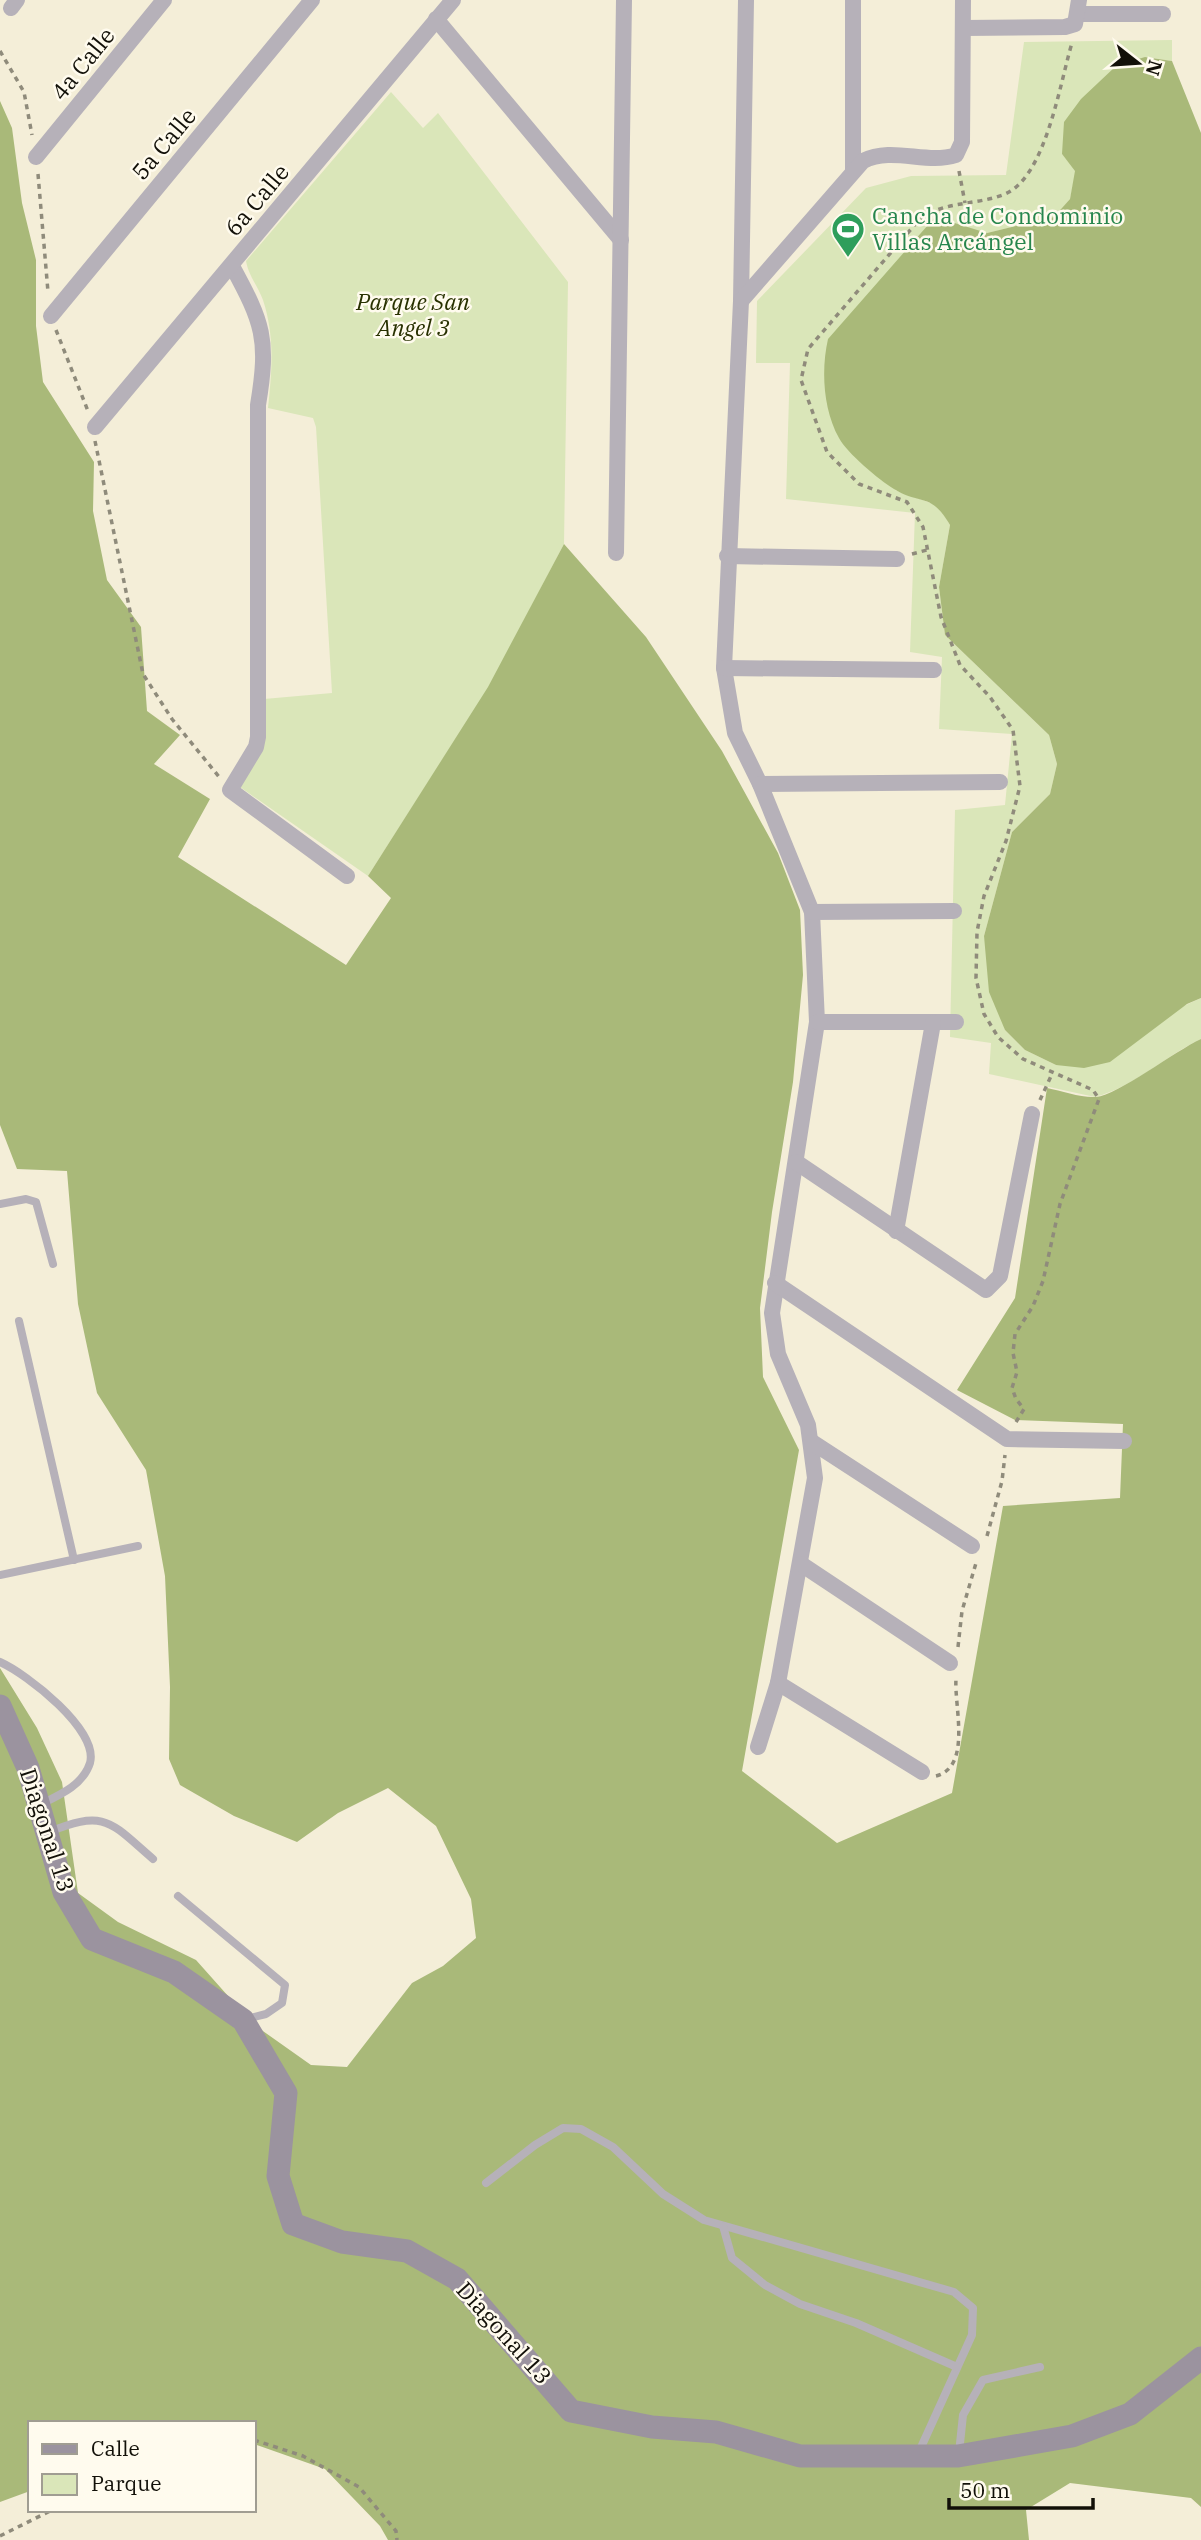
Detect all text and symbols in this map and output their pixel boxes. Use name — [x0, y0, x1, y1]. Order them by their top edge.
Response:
street label: 4a Calle — [44, 21, 121, 106]
north arrow — [1103, 28, 1173, 98]
text: N — [1141, 57, 1168, 79]
street label: 5a Calle — [124, 101, 202, 186]
street label: 6a Calle — [217, 157, 295, 242]
place label: Cancha de Condominio Villas Arcángel — [872, 200, 1123, 256]
sports icon: Cancha de Condominio Villas Arcángel — [829, 210, 867, 259]
park label: Parque San Angel 3 — [355, 286, 470, 342]
street label: Diagonal 13 — [14, 1764, 82, 1895]
street label: Diagonal 13 — [451, 2275, 559, 2390]
legend — [28, 2421, 256, 2512]
text: Calle — [91, 2434, 140, 2462]
scale bar — [949, 2466, 1092, 2510]
text: Parque — [91, 2469, 161, 2497]
text: 50 m — [960, 2476, 1010, 2504]

